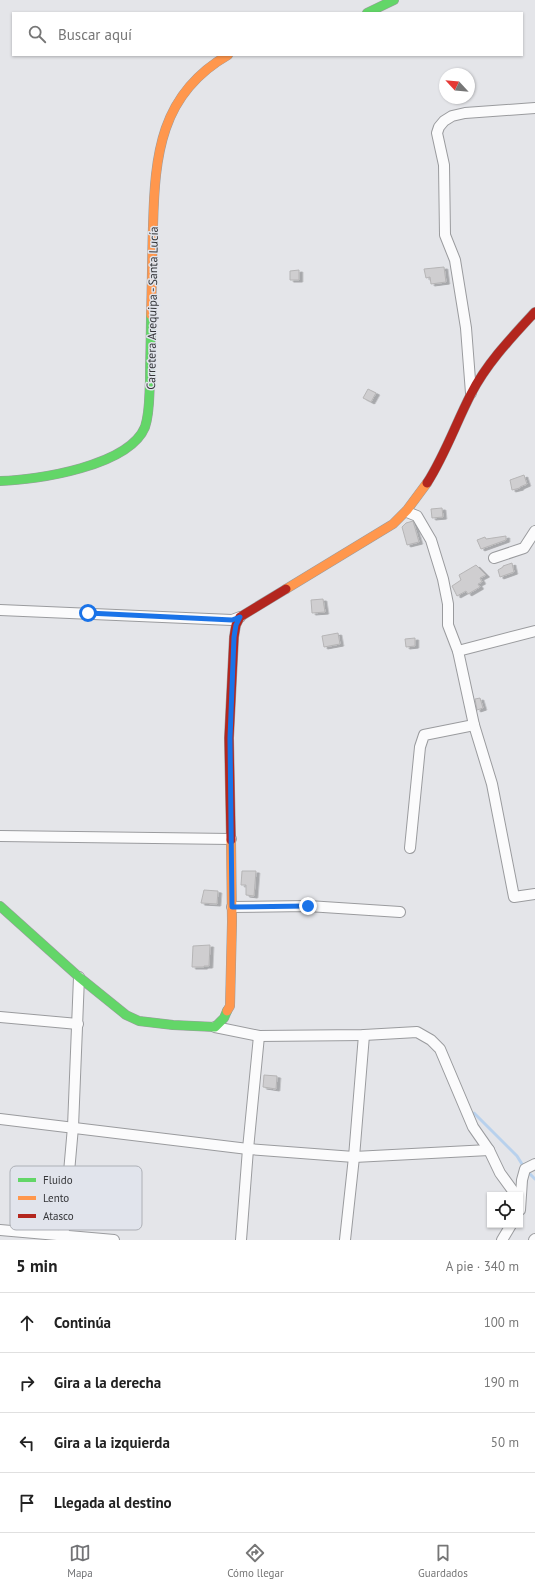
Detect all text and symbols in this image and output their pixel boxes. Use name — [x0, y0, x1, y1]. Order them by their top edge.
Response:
search box — [12, 12, 523, 56]
icon: search — [26, 23, 48, 45]
text: Buscar aquí — [58, 25, 132, 44]
north arrow — [439, 68, 475, 104]
street label: Carretera Arequipa - Santa Lucía — [143, 226, 161, 390]
route start — [79, 604, 97, 622]
route end — [299, 897, 317, 915]
legend — [10, 1166, 142, 1230]
text: Fluido — [43, 1173, 73, 1187]
text: Lento — [43, 1191, 69, 1205]
map controls — [487, 1192, 523, 1228]
button: locate — [487, 1192, 523, 1228]
text: Atasco — [43, 1209, 74, 1223]
text: 5 min — [16, 1255, 57, 1277]
text: A pie · 340 m — [446, 1258, 519, 1275]
icon: ahead — [16, 1312, 38, 1334]
text: Continúa — [54, 1313, 111, 1332]
text: 100 m — [484, 1314, 519, 1331]
icon: right — [16, 1372, 38, 1394]
text: Gira a la derecha — [54, 1373, 161, 1392]
text: 190 m — [484, 1374, 519, 1391]
icon: left — [16, 1432, 38, 1454]
text: Gira a la izquierda — [54, 1433, 170, 1452]
text: 50 m — [491, 1434, 519, 1451]
icon: arrive — [16, 1492, 38, 1514]
text: Llegada al destino — [54, 1493, 172, 1512]
tab: Mapa — [67, 1542, 93, 1580]
tab: Cómo llegar — [227, 1542, 284, 1580]
tab: Guardados — [418, 1542, 468, 1580]

